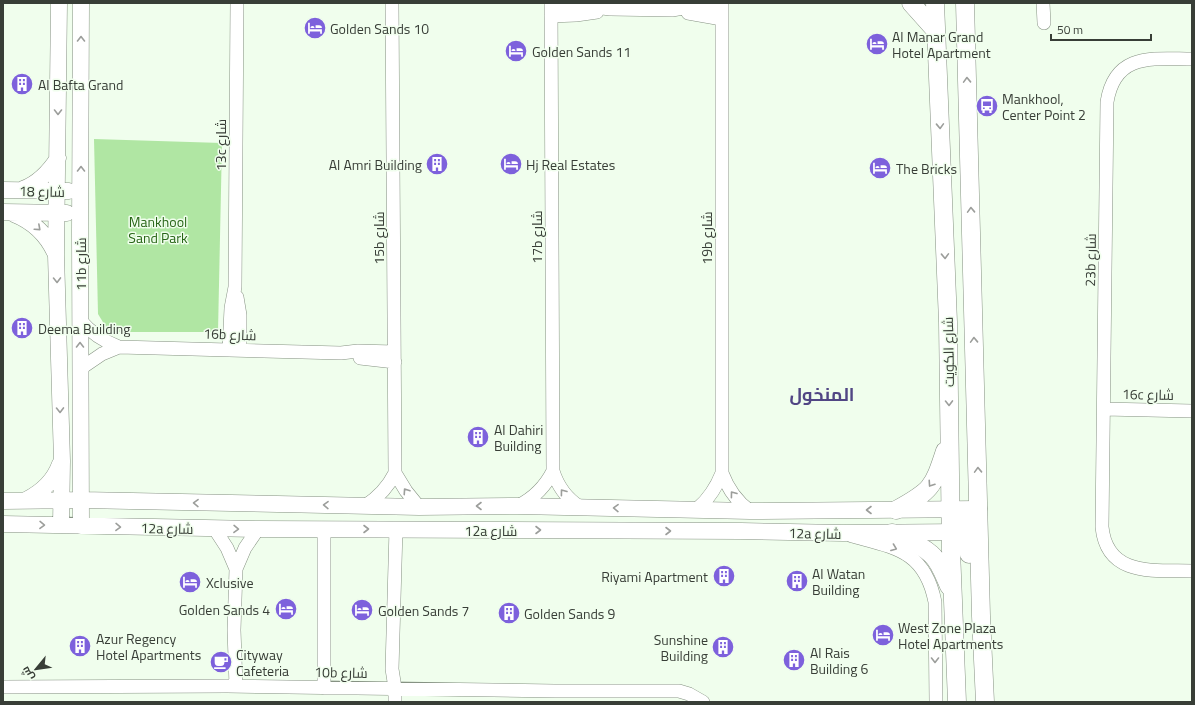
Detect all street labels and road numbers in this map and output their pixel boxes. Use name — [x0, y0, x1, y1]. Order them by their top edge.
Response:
street label: 13c شارع — [210, 119, 231, 171]
street label: شارع 18 — [19, 180, 65, 202]
street label: 17b شارع — [526, 210, 547, 264]
street label: 15b شارع — [368, 211, 389, 265]
street label: 19b شارع — [696, 211, 717, 265]
street label: 23b شارع — [1079, 233, 1101, 287]
street label: 11b شارع — [70, 237, 91, 291]
street label: شارع الكويت — [937, 317, 959, 387]
street label: 16b شارع — [203, 323, 257, 345]
street label: 16c شارع — [1122, 383, 1174, 405]
street label: 12a شارع — [140, 517, 194, 539]
street label: 12a شارع — [465, 520, 517, 541]
street label: 12a شارع — [788, 522, 842, 544]
street label: 10b شارع — [314, 661, 368, 683]

